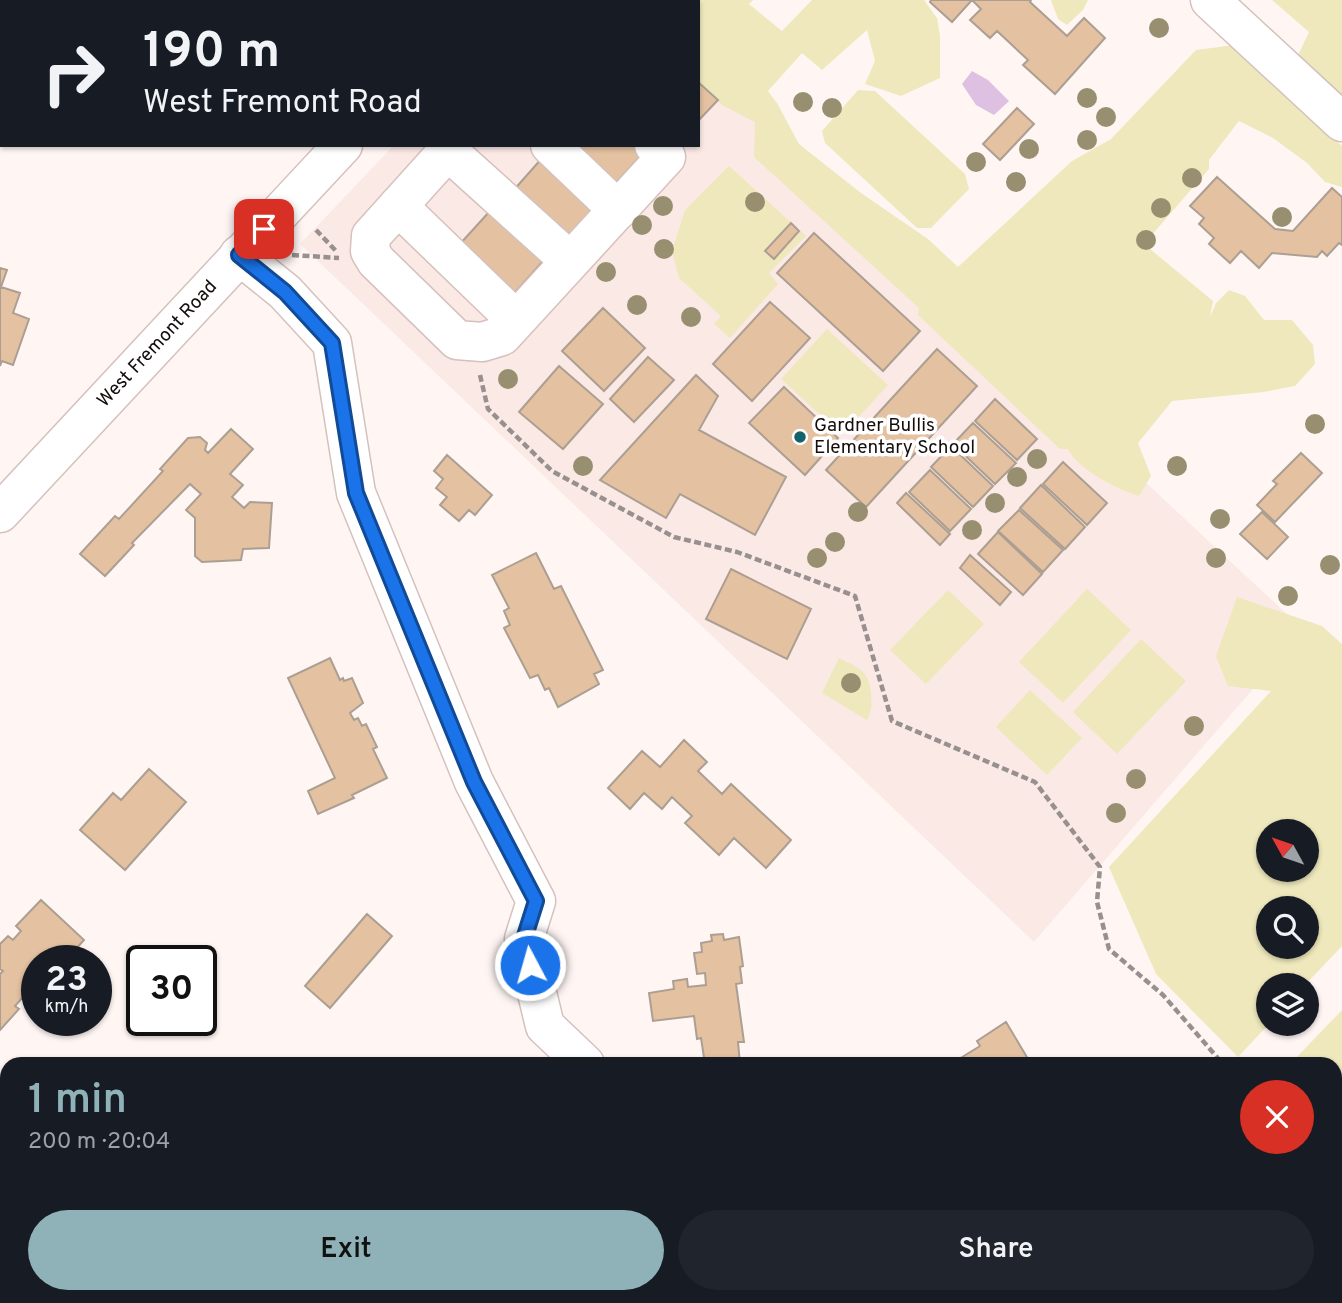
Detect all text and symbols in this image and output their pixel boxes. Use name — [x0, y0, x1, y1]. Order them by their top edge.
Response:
text: 190 m — [143, 23, 280, 85]
icon: right — [28, 28, 119, 119]
text: West Fremont Road — [143, 84, 422, 124]
pin — [234, 199, 294, 259]
icon: arrive — [245, 210, 283, 248]
street label: West Fremont Road — [92, 275, 223, 413]
place label: Gardner Bullis Elementary School — [814, 414, 975, 460]
marker: Gardner Bullis Elementary School — [792, 429, 808, 445]
north arrow — [1256, 819, 1320, 882]
map controls — [1256, 819, 1319, 1036]
button: search — [1256, 896, 1319, 959]
position arrow — [493, 928, 567, 1002]
speed limit sign: 30 — [126, 945, 217, 1036]
text: 23 — [45, 959, 88, 1003]
button: layers — [1256, 973, 1319, 1036]
text: km/h — [45, 996, 88, 1019]
text: 1 min — [28, 1075, 127, 1128]
button: close — [1240, 1080, 1314, 1154]
text: 200 m · 20:04 — [28, 1128, 170, 1157]
button: Exit — [28, 1210, 664, 1290]
button: Share — [678, 1210, 1314, 1290]

